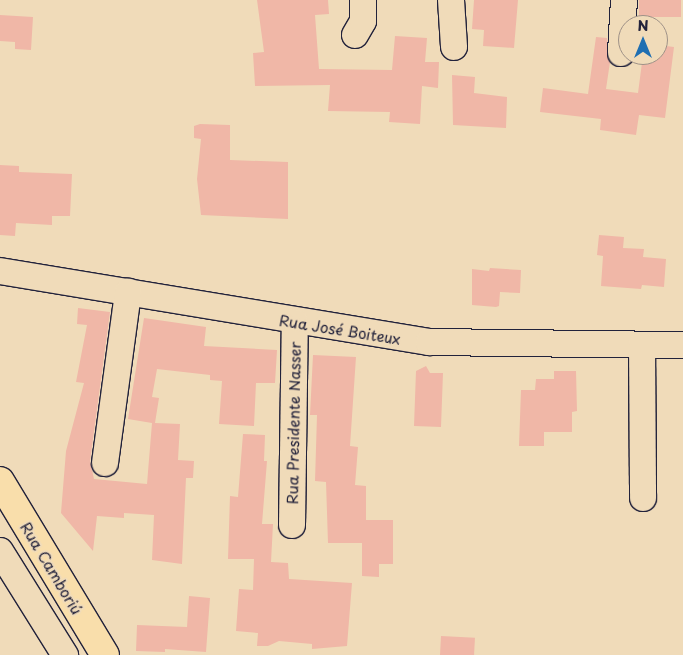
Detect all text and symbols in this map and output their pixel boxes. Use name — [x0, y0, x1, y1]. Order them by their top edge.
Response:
north arrow — [618, 15, 668, 65]
text: N — [637, 15, 649, 36]
street label: Rua José Boiteux — [277, 310, 403, 348]
street label: Rua Presidente Nasser — [283, 341, 303, 505]
street label: Rua Camboriú — [17, 518, 87, 618]

